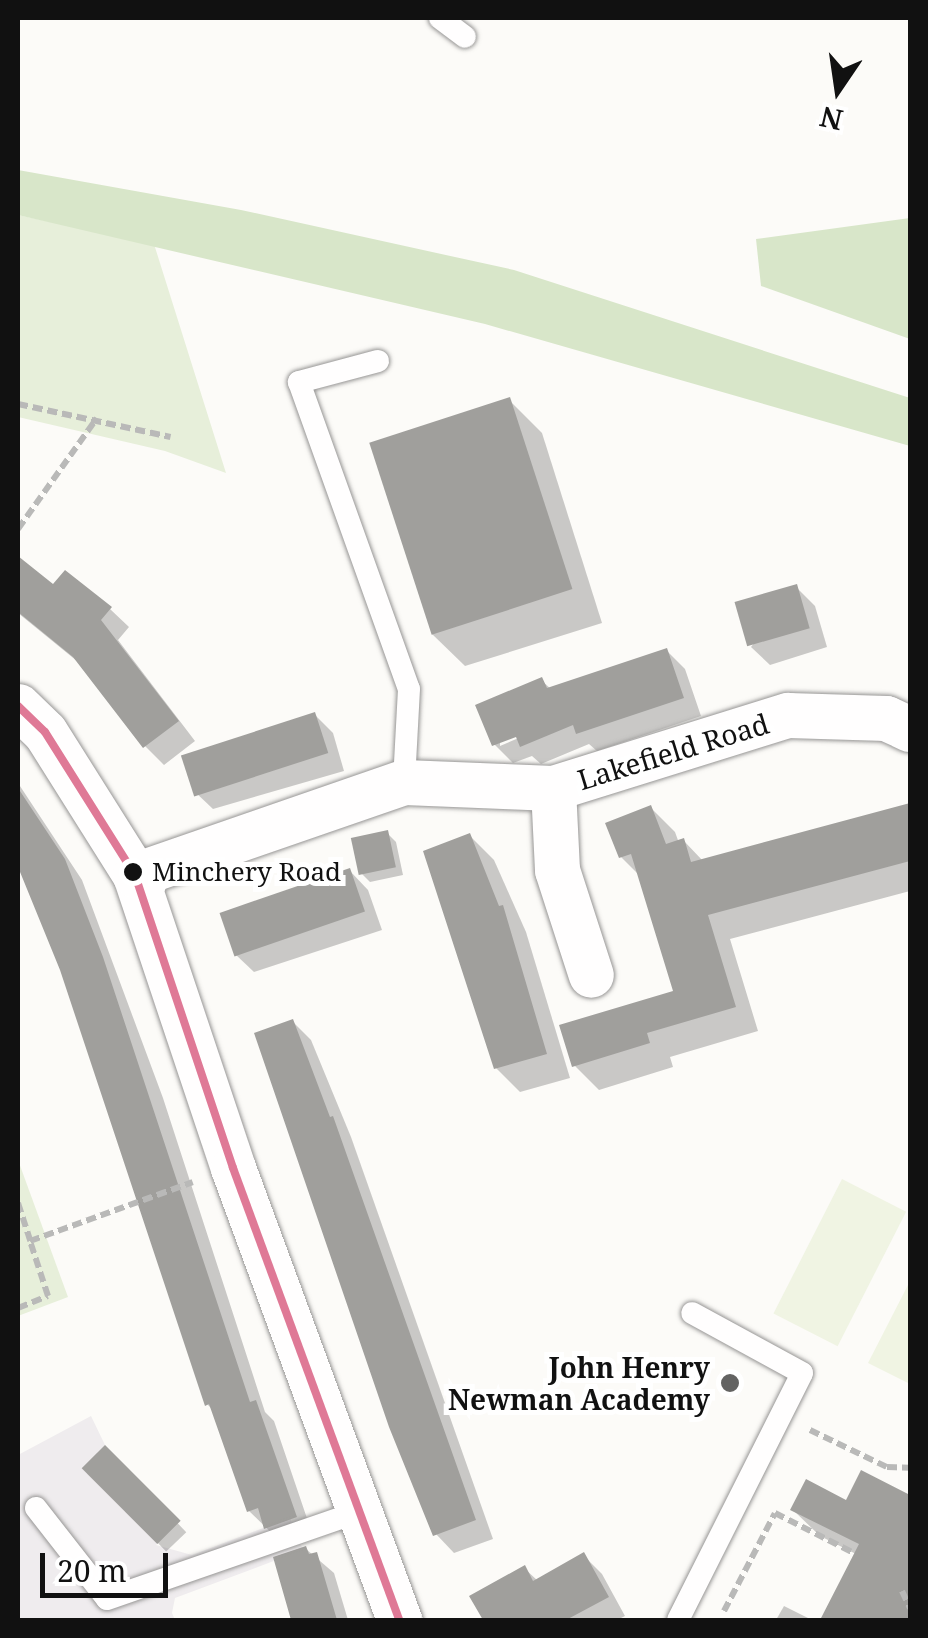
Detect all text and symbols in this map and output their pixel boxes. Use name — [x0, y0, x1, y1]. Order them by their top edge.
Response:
north arrow — [788, 40, 888, 140]
text: N — [816, 98, 846, 140]
street label: Lakefield Road — [573, 706, 773, 796]
place label: Minchery Road — [152, 856, 341, 888]
marker: Minchery Road — [123, 862, 143, 882]
place label: John Henry Newman Academy — [448, 1350, 710, 1416]
marker: John Henry Newman Academy — [719, 1372, 741, 1394]
scale bar — [45, 1533, 172, 1595]
text: 20 m — [57, 1550, 127, 1591]

